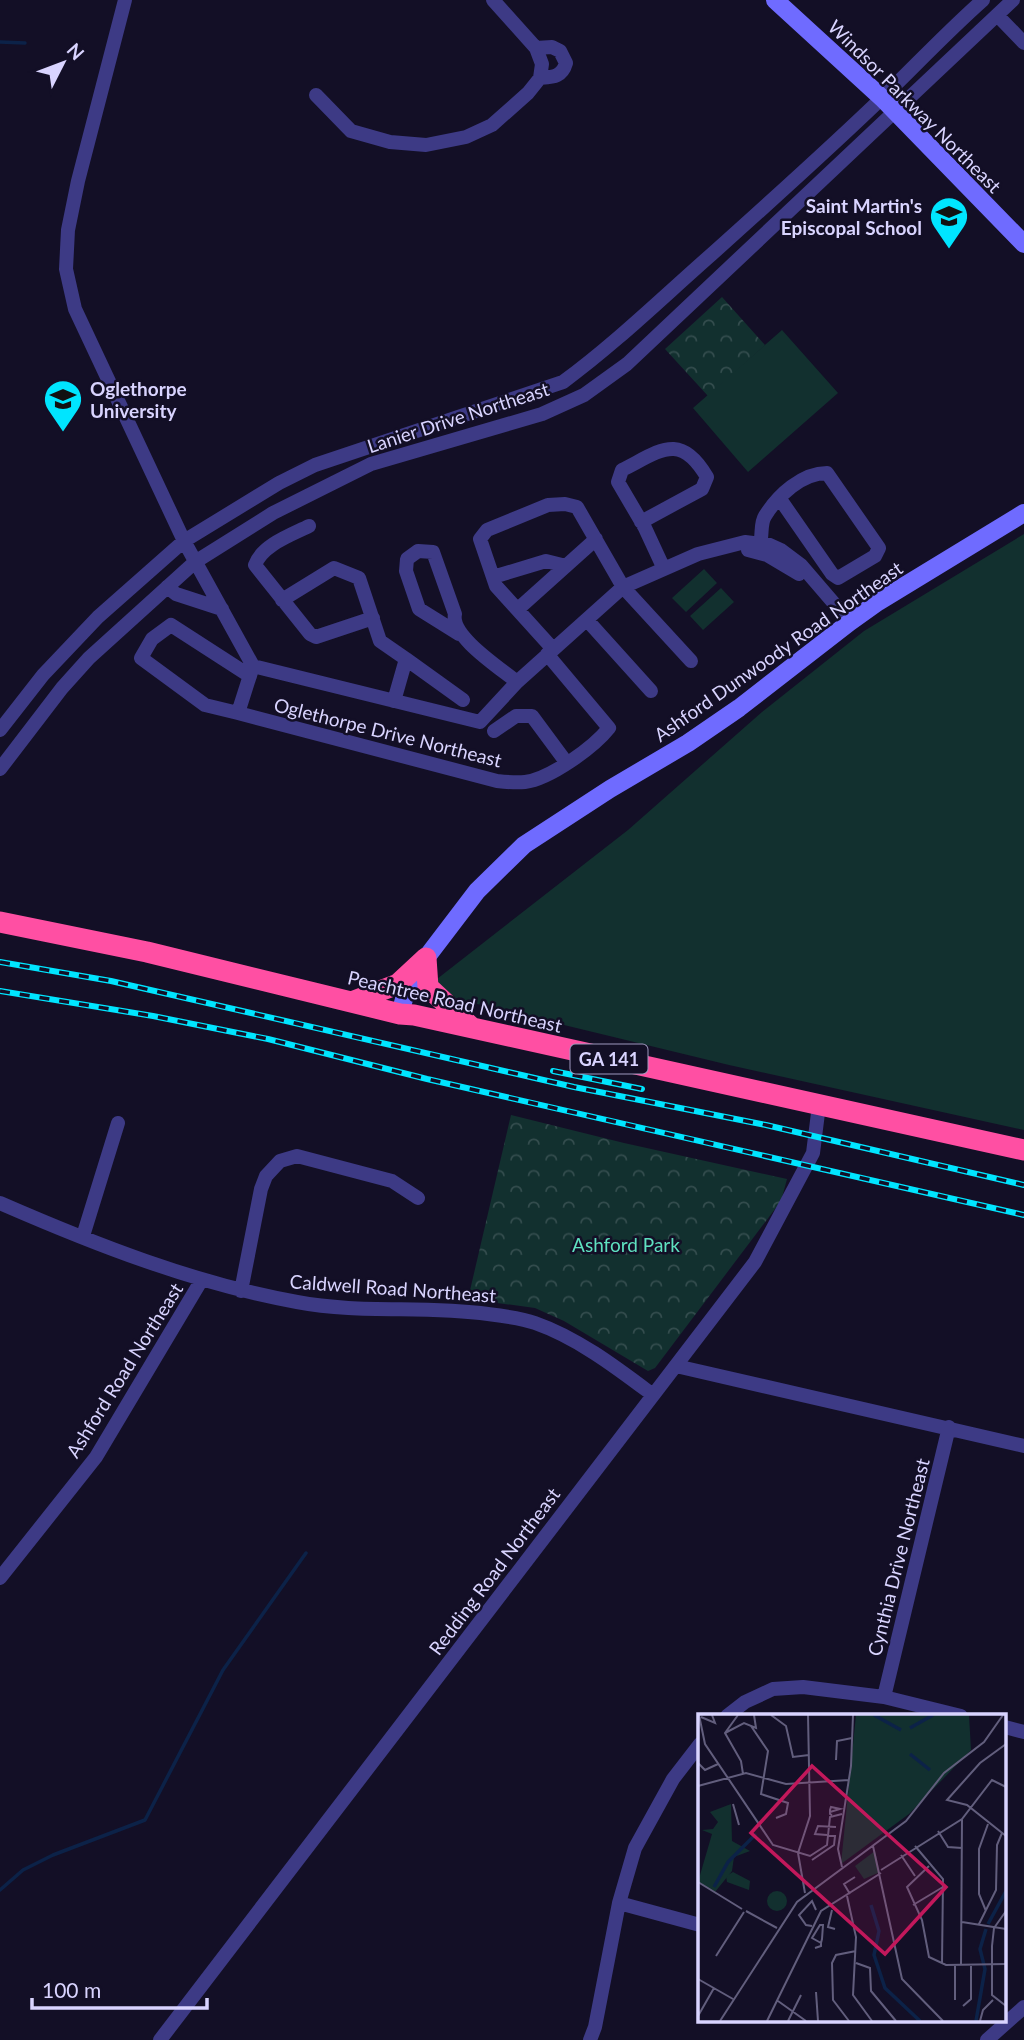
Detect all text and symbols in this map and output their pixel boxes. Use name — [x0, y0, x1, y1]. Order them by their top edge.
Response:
street label: Windsor Parkway Northeast — [824, 15, 1006, 197]
north arrow — [28, 28, 98, 98]
text: N — [63, 38, 89, 64]
place label: Saint Martin's Episcopal School — [781, 194, 922, 239]
school or university icon: Saint Martin's Episcopal School — [928, 195, 970, 250]
place label: Oglethorpe University — [90, 377, 187, 422]
street label: Lanier Drive Northeast — [364, 377, 552, 457]
school or university icon: Oglethorpe University — [42, 378, 84, 433]
street label: Ashford Dunwoody Road Northeast — [649, 556, 907, 746]
street label: Oglethorpe Drive Northeast — [272, 693, 504, 772]
street label: Peachtree Road Northeast — [346, 965, 564, 1037]
road number: GA 141 — [570, 1044, 648, 1074]
park label: Ashford Park — [572, 1233, 680, 1256]
street label: Caldwell Road Northeast — [289, 1269, 497, 1307]
street label: Ashford Road Northeast — [61, 1278, 187, 1462]
street label: Cynthia Drive Northeast — [862, 1456, 934, 1658]
street label: Redding Road Northeast — [424, 1483, 564, 1659]
inset map — [698, 1714, 1006, 2022]
scale bar — [32, 1966, 206, 2010]
text: 100 m — [42, 1977, 101, 2002]

